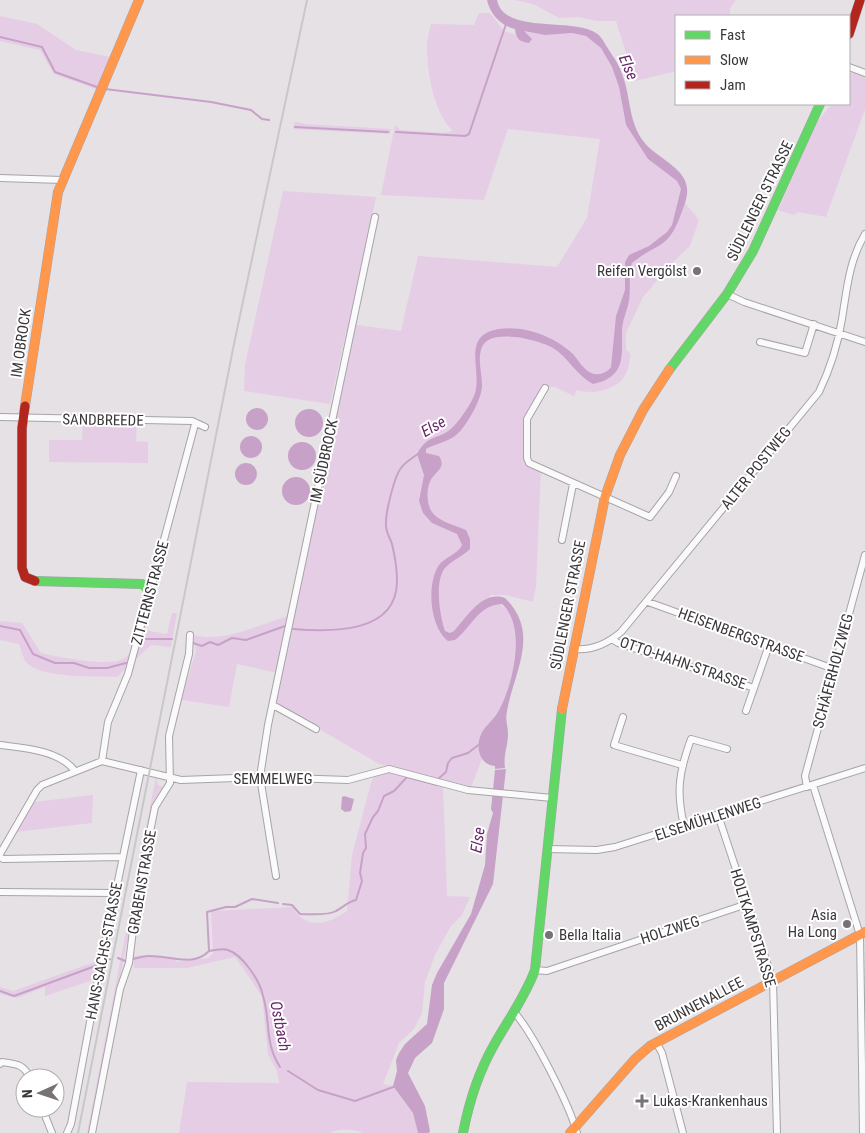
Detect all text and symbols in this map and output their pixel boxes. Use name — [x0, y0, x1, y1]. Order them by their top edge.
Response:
legend — [675, 15, 850, 105]
text: Fast — [720, 26, 745, 44]
text: Slow — [720, 51, 749, 69]
water label: Else — [615, 52, 642, 83]
text: Jam — [720, 76, 746, 94]
street label: SÜDLENGER STRASSE — [723, 138, 797, 264]
place label: Reifen Vergölst — [597, 262, 687, 280]
marker: Reifen Vergölst — [691, 265, 703, 277]
street label: IM OBROCK — [7, 307, 35, 379]
street label: SANDBREEDE — [62, 410, 144, 430]
water label: Else — [417, 412, 449, 441]
street label: IM SÜDBROCK — [306, 417, 342, 505]
street label: ALTER POSTWEG — [717, 423, 795, 513]
street label: ZITTERNSTRASSE — [127, 539, 173, 647]
street label: SÜDLENGER STRASSE — [547, 539, 589, 671]
street label: HEISENBERGSTRASSE — [676, 604, 806, 666]
street label: SCHÄFERHOLZWEG — [809, 612, 857, 730]
street label: OTTO-HAHN-STRASSE — [617, 633, 749, 693]
street label: SEMMELWEG — [233, 770, 313, 788]
street label: ELSEMÜHLENWEG — [653, 793, 763, 845]
water label: Else — [466, 826, 489, 854]
street label: GRABENSTRASSE — [124, 828, 160, 936]
street label: HOLTKAMPSTRASSE — [726, 867, 780, 989]
street label: HANS-SACHS-STRASSE — [82, 881, 126, 1021]
place label: Asia Ha Long — [788, 906, 837, 941]
street label: HOLZWEG — [638, 912, 702, 948]
marker: Asia Ha Long — [841, 918, 853, 930]
place label: Bella Italia — [559, 926, 621, 944]
marker: Bella Italia — [543, 929, 555, 941]
street label: BRUNNENALLEE — [652, 973, 746, 1035]
water label: Ostbach — [266, 999, 295, 1053]
north arrow — [15, 1068, 65, 1118]
text: N — [19, 1089, 35, 1098]
place label: Lukas-Krankenhaus — [653, 1092, 768, 1110]
marker: Lukas-Krankenhaus — [635, 1094, 649, 1108]

